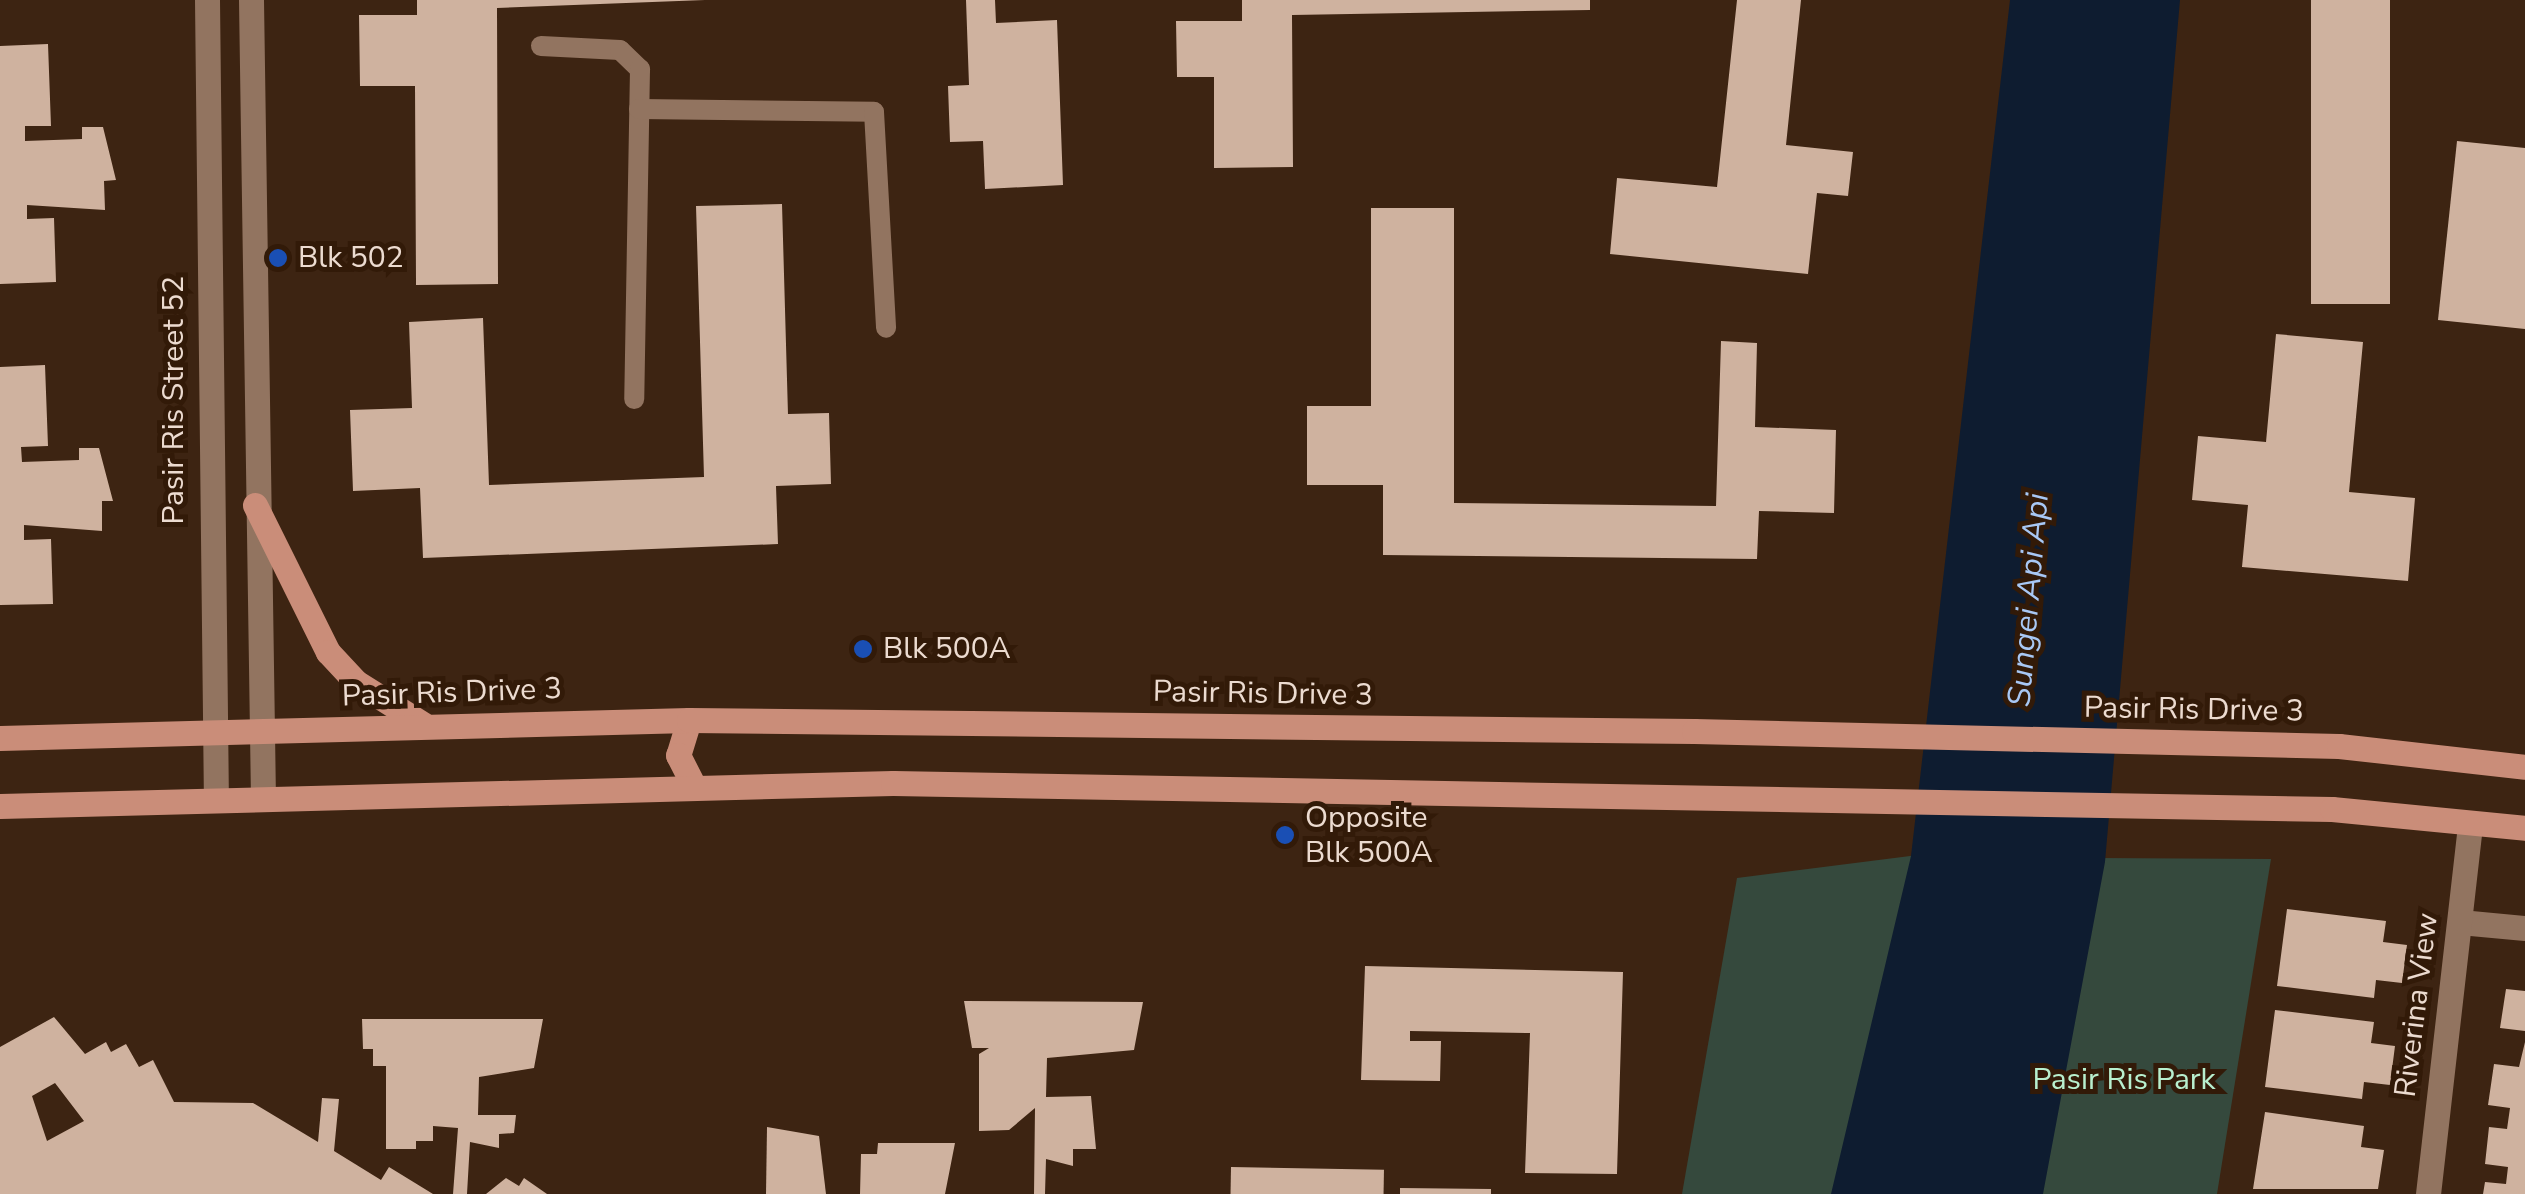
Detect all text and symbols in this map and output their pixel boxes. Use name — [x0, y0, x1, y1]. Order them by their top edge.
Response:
place label: Blk 502 — [298, 240, 404, 276]
marker: Blk 502 — [267, 247, 289, 269]
street label: Pasir Ris Street 52 — [156, 276, 192, 524]
water label: Sungei Api Api — [2001, 492, 2057, 708]
place label: Blk 500A — [883, 631, 1011, 667]
marker: Blk 500A — [852, 638, 874, 660]
street label: Pasir Ris Drive 3 — [341, 671, 563, 715]
street label: Pasir Ris Drive 3 — [1153, 674, 1373, 714]
street label: Pasir Ris Drive 3 — [2084, 690, 2304, 730]
place label: Opposite Blk 500A — [1305, 800, 1433, 870]
marker: Opposite Blk 500A — [1274, 824, 1296, 846]
street label: Riverina View — [2388, 911, 2446, 1099]
park label: Pasir Ris Park — [2032, 1062, 2216, 1098]

